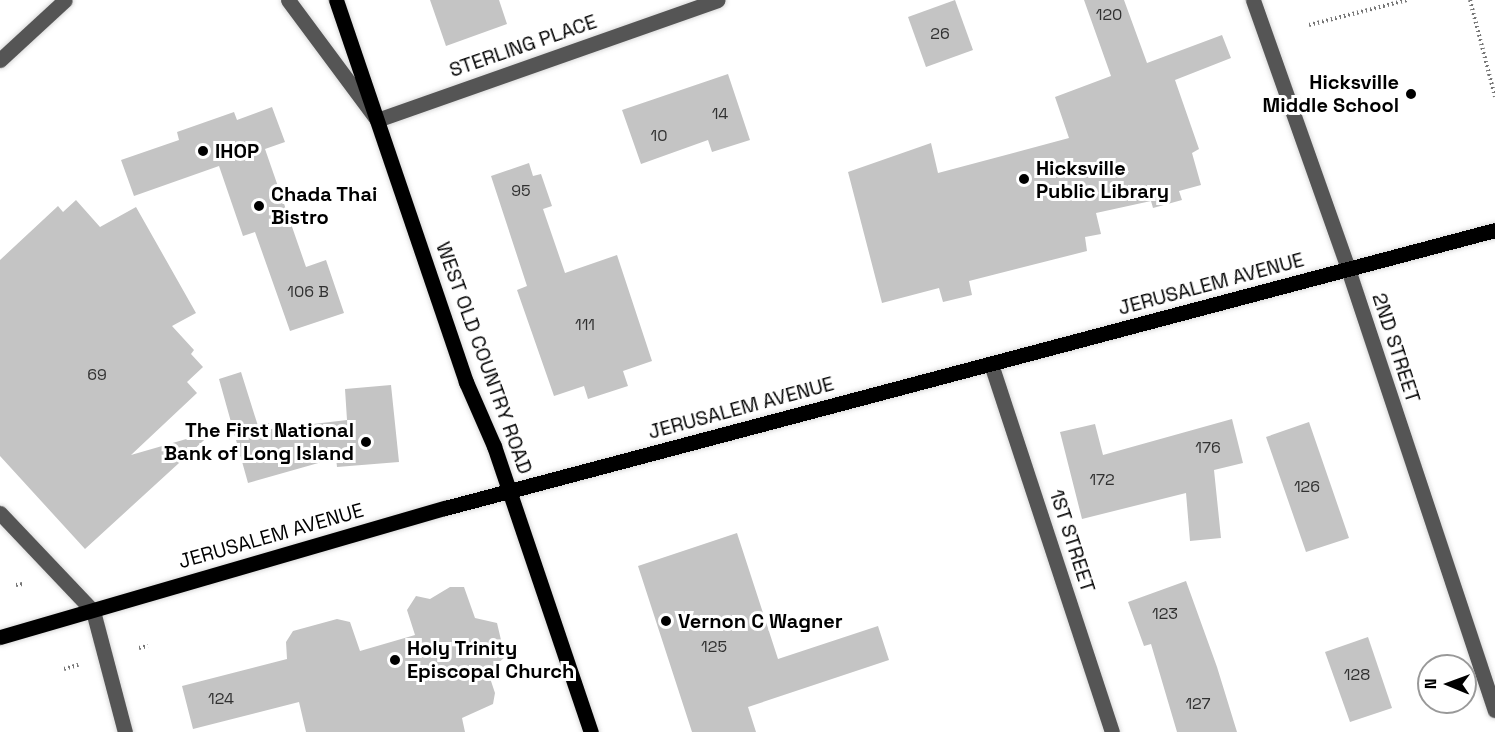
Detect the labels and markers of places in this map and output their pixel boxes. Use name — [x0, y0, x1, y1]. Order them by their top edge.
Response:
place label: Hicksville Middle School — [1263, 70, 1399, 117]
marker: Hicksville Middle School — [1404, 87, 1418, 101]
place label: IHOP — [215, 139, 259, 163]
marker: IHOP — [196, 144, 210, 158]
place label: Hicksville Public Library — [1036, 156, 1169, 203]
marker: Hicksville Public Library — [1017, 172, 1031, 186]
place label: Chada Thai Bistro — [271, 183, 378, 230]
marker: Chada Thai Bistro — [252, 199, 266, 213]
place label: The First National Bank of Long Island — [164, 418, 354, 465]
marker: The First National Bank of Long Island — [359, 435, 373, 449]
place label: Vernon C Wagner — [678, 609, 843, 633]
marker: Vernon C Wagner — [659, 614, 673, 628]
place label: Holy Trinity Episcopal Church — [407, 636, 574, 683]
marker: Holy Trinity Episcopal Church — [388, 653, 402, 667]

